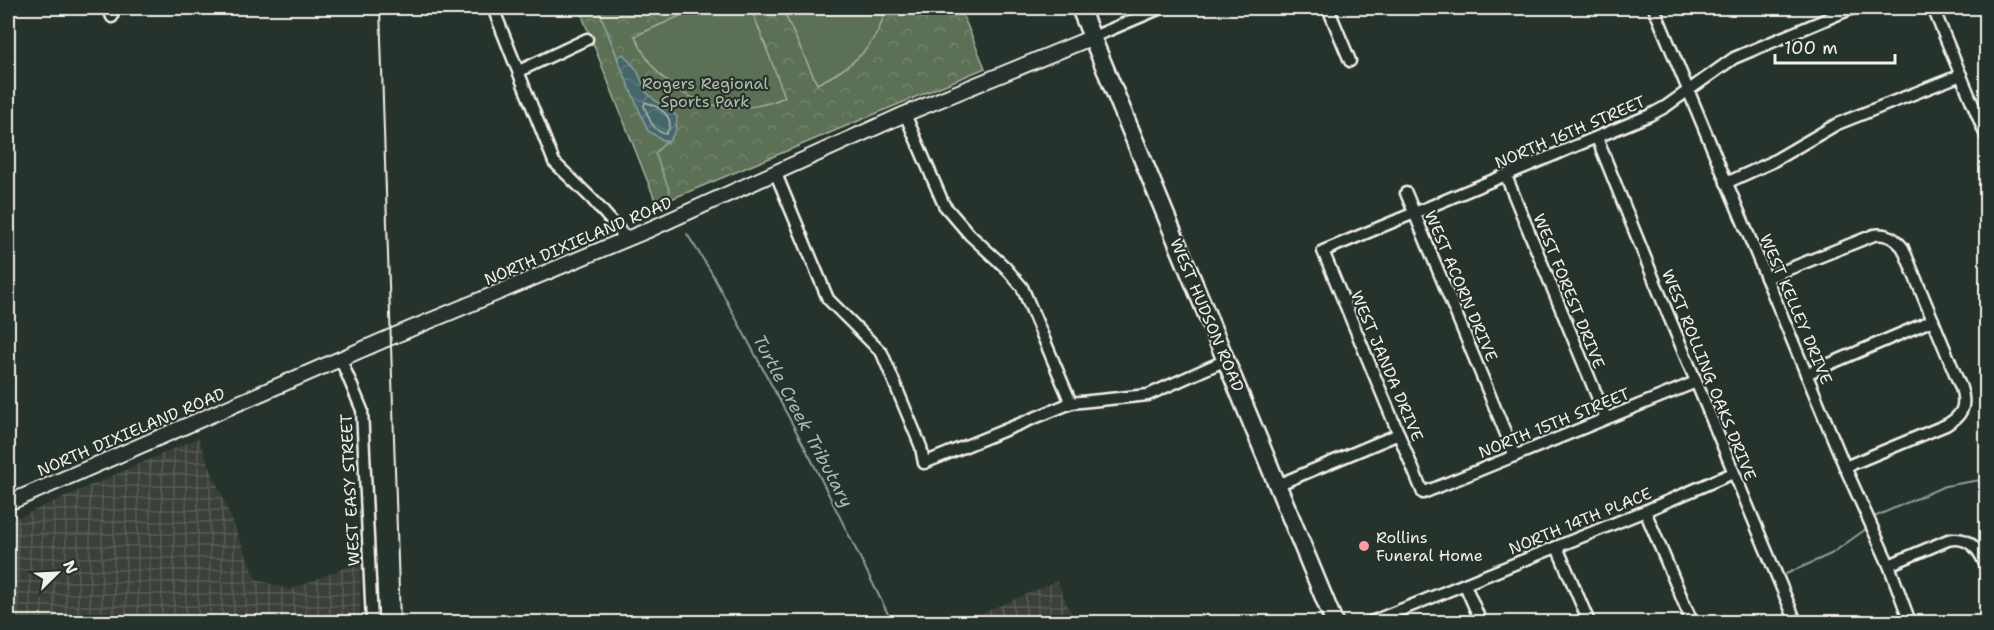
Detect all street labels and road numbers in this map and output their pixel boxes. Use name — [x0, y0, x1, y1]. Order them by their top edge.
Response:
street label: NORTH 16TH STREET — [1491, 91, 1649, 173]
street label: NORTH DIXIELAND ROAD — [481, 192, 675, 290]
street label: WEST ACORN DRIVE — [1420, 207, 1502, 365]
street label: WEST FOREST DRIVE — [1528, 210, 1610, 372]
street label: WEST KELLEY DRIVE — [1755, 231, 1837, 387]
street label: WEST HUDSON ROAD — [1165, 235, 1249, 395]
street label: WEST ROLLING OAKS DRIVE — [1657, 266, 1761, 484]
street label: WEST JANDA DRIVE — [1346, 288, 1428, 444]
street label: NORTH DIXIELAND ROAD — [34, 383, 228, 481]
street label: NORTH 15TH STREET — [1475, 383, 1633, 463]
street label: WEST EASY STREET — [336, 413, 364, 567]
street label: NORTH 14TH PLACE — [1505, 483, 1655, 559]

